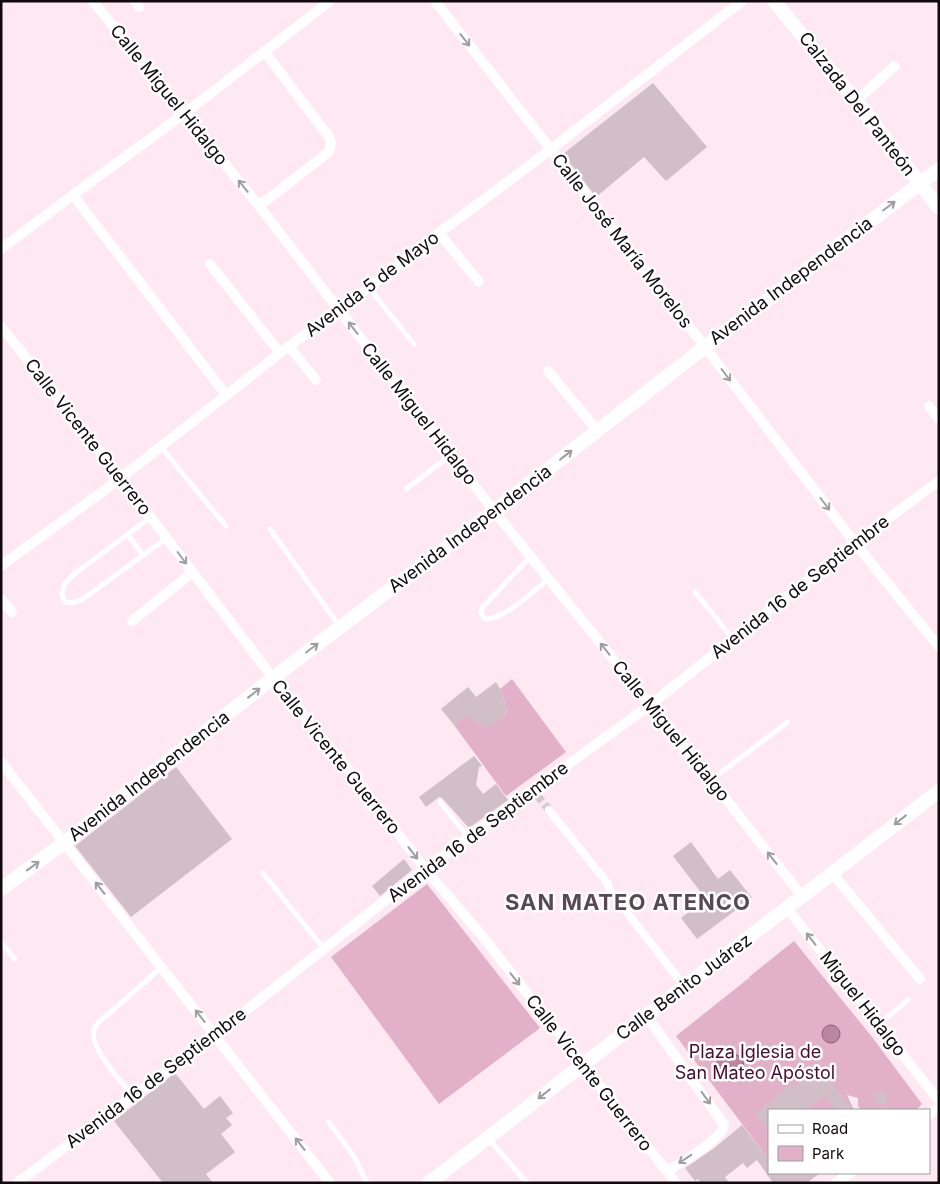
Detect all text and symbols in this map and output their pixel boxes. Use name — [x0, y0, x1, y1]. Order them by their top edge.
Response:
street label: Calle Miguel Hidalgo — [106, 20, 233, 169]
street label: Calzada Del Panteón — [795, 28, 920, 180]
one-way arrow — [460, 33, 470, 47]
street label: Calle José María Morelos — [548, 149, 697, 332]
one-way arrow — [237, 180, 248, 193]
one-way arrow — [882, 201, 896, 211]
street label: Avenida Independencia — [705, 212, 876, 349]
street label: Avenida 5 de Mayo — [301, 227, 443, 341]
one-way arrow — [348, 321, 358, 335]
street label: Calle Miguel Hidalgo — [357, 338, 481, 489]
street label: Calle Vicente Guerrero — [21, 354, 156, 519]
one-way arrow — [721, 368, 732, 381]
one-way arrow — [560, 449, 573, 460]
street label: Avenida Independencia — [384, 460, 555, 597]
one-way arrow — [820, 497, 830, 511]
street label: Avenida 16 de Septiembre — [706, 511, 893, 663]
one-way arrow — [177, 551, 187, 565]
one-way arrow — [305, 643, 318, 654]
one-way arrow — [599, 643, 610, 656]
street label: Calle Miguel Hidalgo — [608, 656, 735, 805]
street label: Calle Vicente Guerrero — [268, 675, 405, 838]
one-way arrow — [247, 688, 261, 698]
street label: Avenida Independencia — [64, 706, 233, 845]
street label: Avenida 16 de Septiembre — [383, 757, 572, 906]
one-way arrow — [894, 815, 907, 826]
one-way arrow — [407, 846, 418, 859]
one-way arrow — [766, 852, 777, 865]
one-way arrow — [26, 860, 39, 871]
one-way arrow — [94, 882, 105, 895]
district label: SAN MATEO ATENCO — [505, 889, 751, 915]
street label: Calle Benito Juárez — [612, 929, 756, 1044]
one-way arrow — [806, 933, 817, 946]
street label: Miguel Hidalgo — [816, 947, 911, 1060]
one-way arrow — [510, 972, 520, 986]
street label: Calle Vicente Guerrero — [522, 990, 657, 1155]
street label: Avenida 16 de Septiembre — [61, 1003, 250, 1152]
one-way arrow — [194, 1010, 205, 1023]
park label: Plaza Iglesia de San Mateo Apóstol — [675, 1041, 835, 1083]
one-way arrow — [538, 1089, 551, 1100]
one-way arrow — [701, 1090, 711, 1104]
legend — [768, 1109, 930, 1174]
text: Road — [812, 1119, 848, 1138]
one-way arrow — [294, 1138, 305, 1151]
text: Park — [812, 1144, 845, 1163]
one-way arrow — [679, 1154, 693, 1164]

